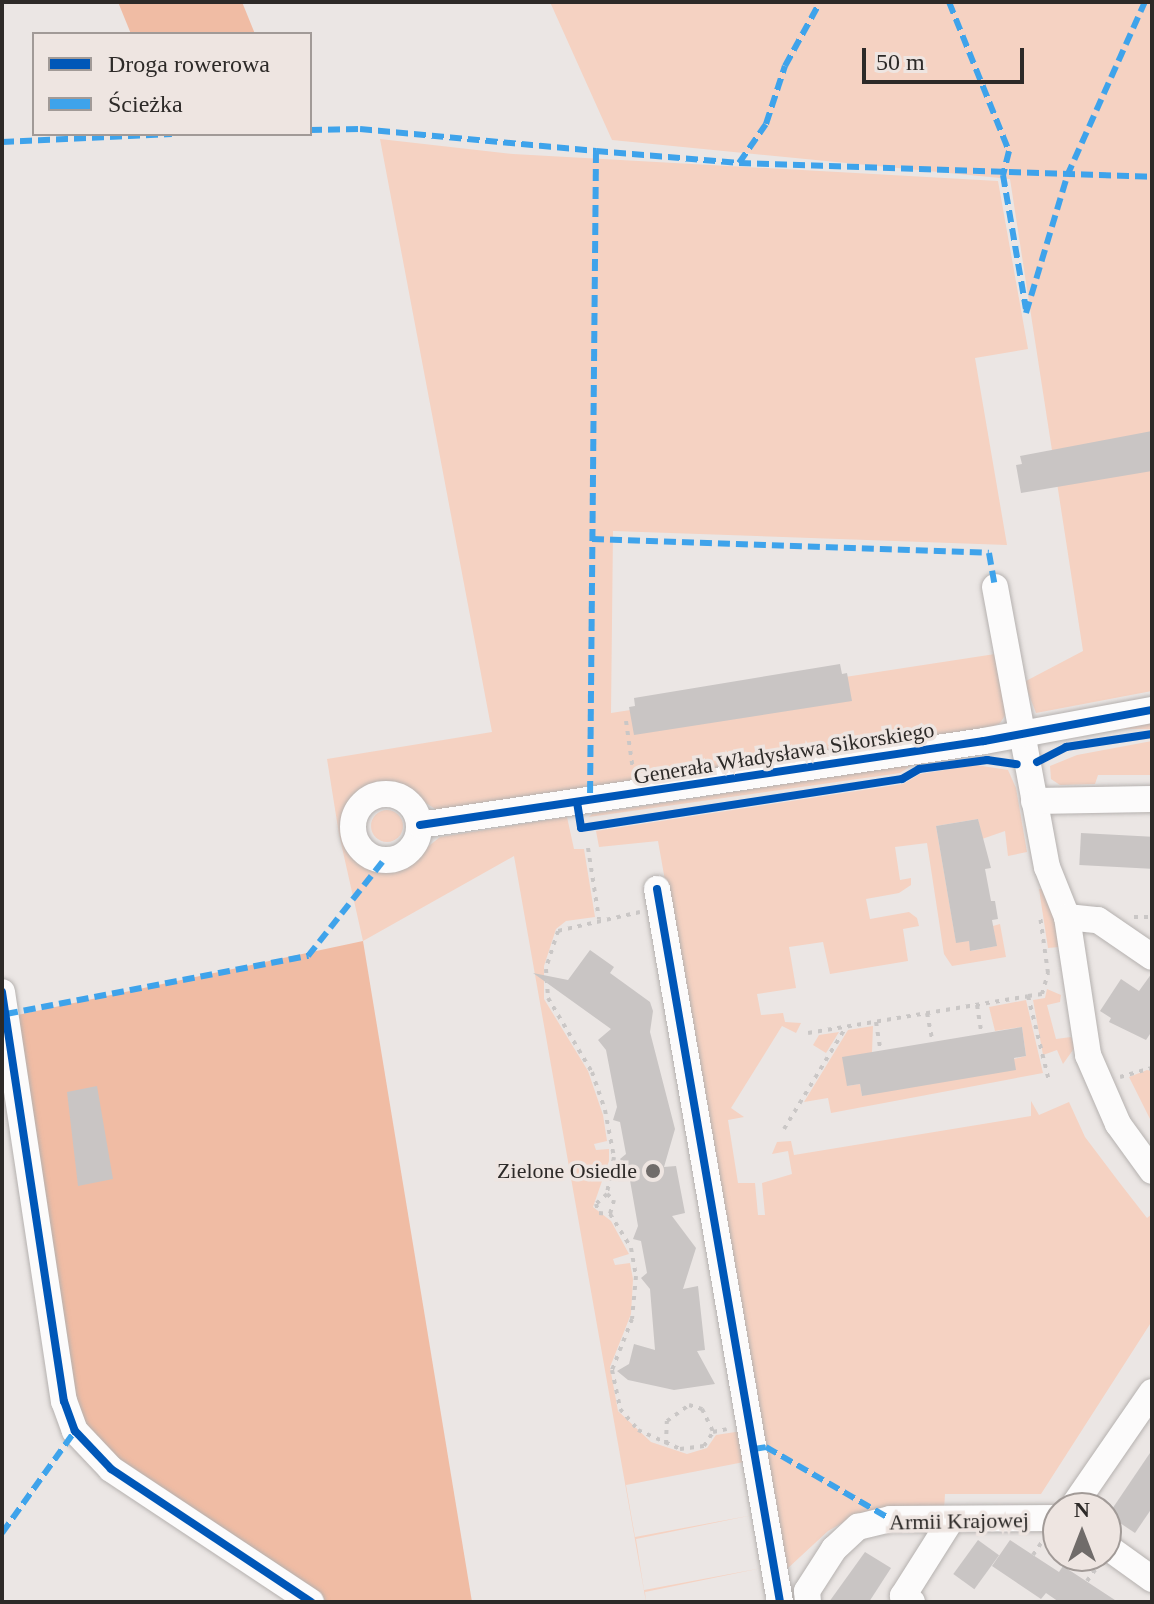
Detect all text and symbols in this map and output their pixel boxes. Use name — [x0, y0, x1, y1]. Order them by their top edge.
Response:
legend — [32, 32, 312, 136]
scale bar — [866, 32, 1028, 82]
text: 50 m — [876, 49, 925, 75]
text: Droga rowerowa — [108, 51, 270, 77]
text: Ścieżka — [108, 91, 183, 117]
street label: Generała Władysława Sikorskiego — [632, 716, 936, 790]
place label: Zielone Osiedle — [497, 1158, 637, 1184]
marker: Zielone Osiedle — [644, 1162, 662, 1180]
north arrow — [1042, 1492, 1122, 1572]
text: N — [1074, 1497, 1090, 1522]
street label: Armii Krajowej — [889, 1507, 1029, 1535]

